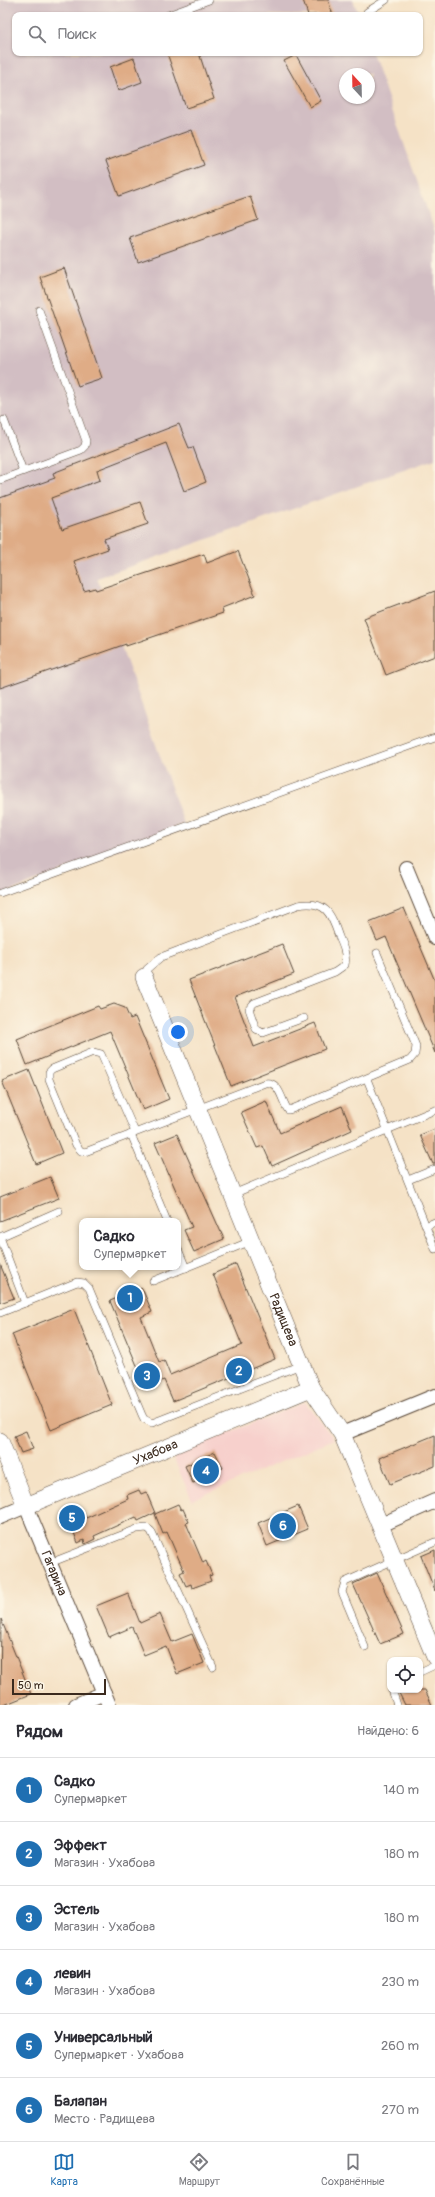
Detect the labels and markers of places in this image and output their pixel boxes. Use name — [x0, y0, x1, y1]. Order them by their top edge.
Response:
pin: 1 — [117, 1283, 143, 1313]
pin: 2 — [226, 1356, 252, 1386]
pin: 3 — [134, 1361, 160, 1391]
pin: 4 — [193, 1456, 219, 1486]
pin: 5 — [59, 1503, 85, 1533]
pin: 6 — [270, 1511, 296, 1541]

